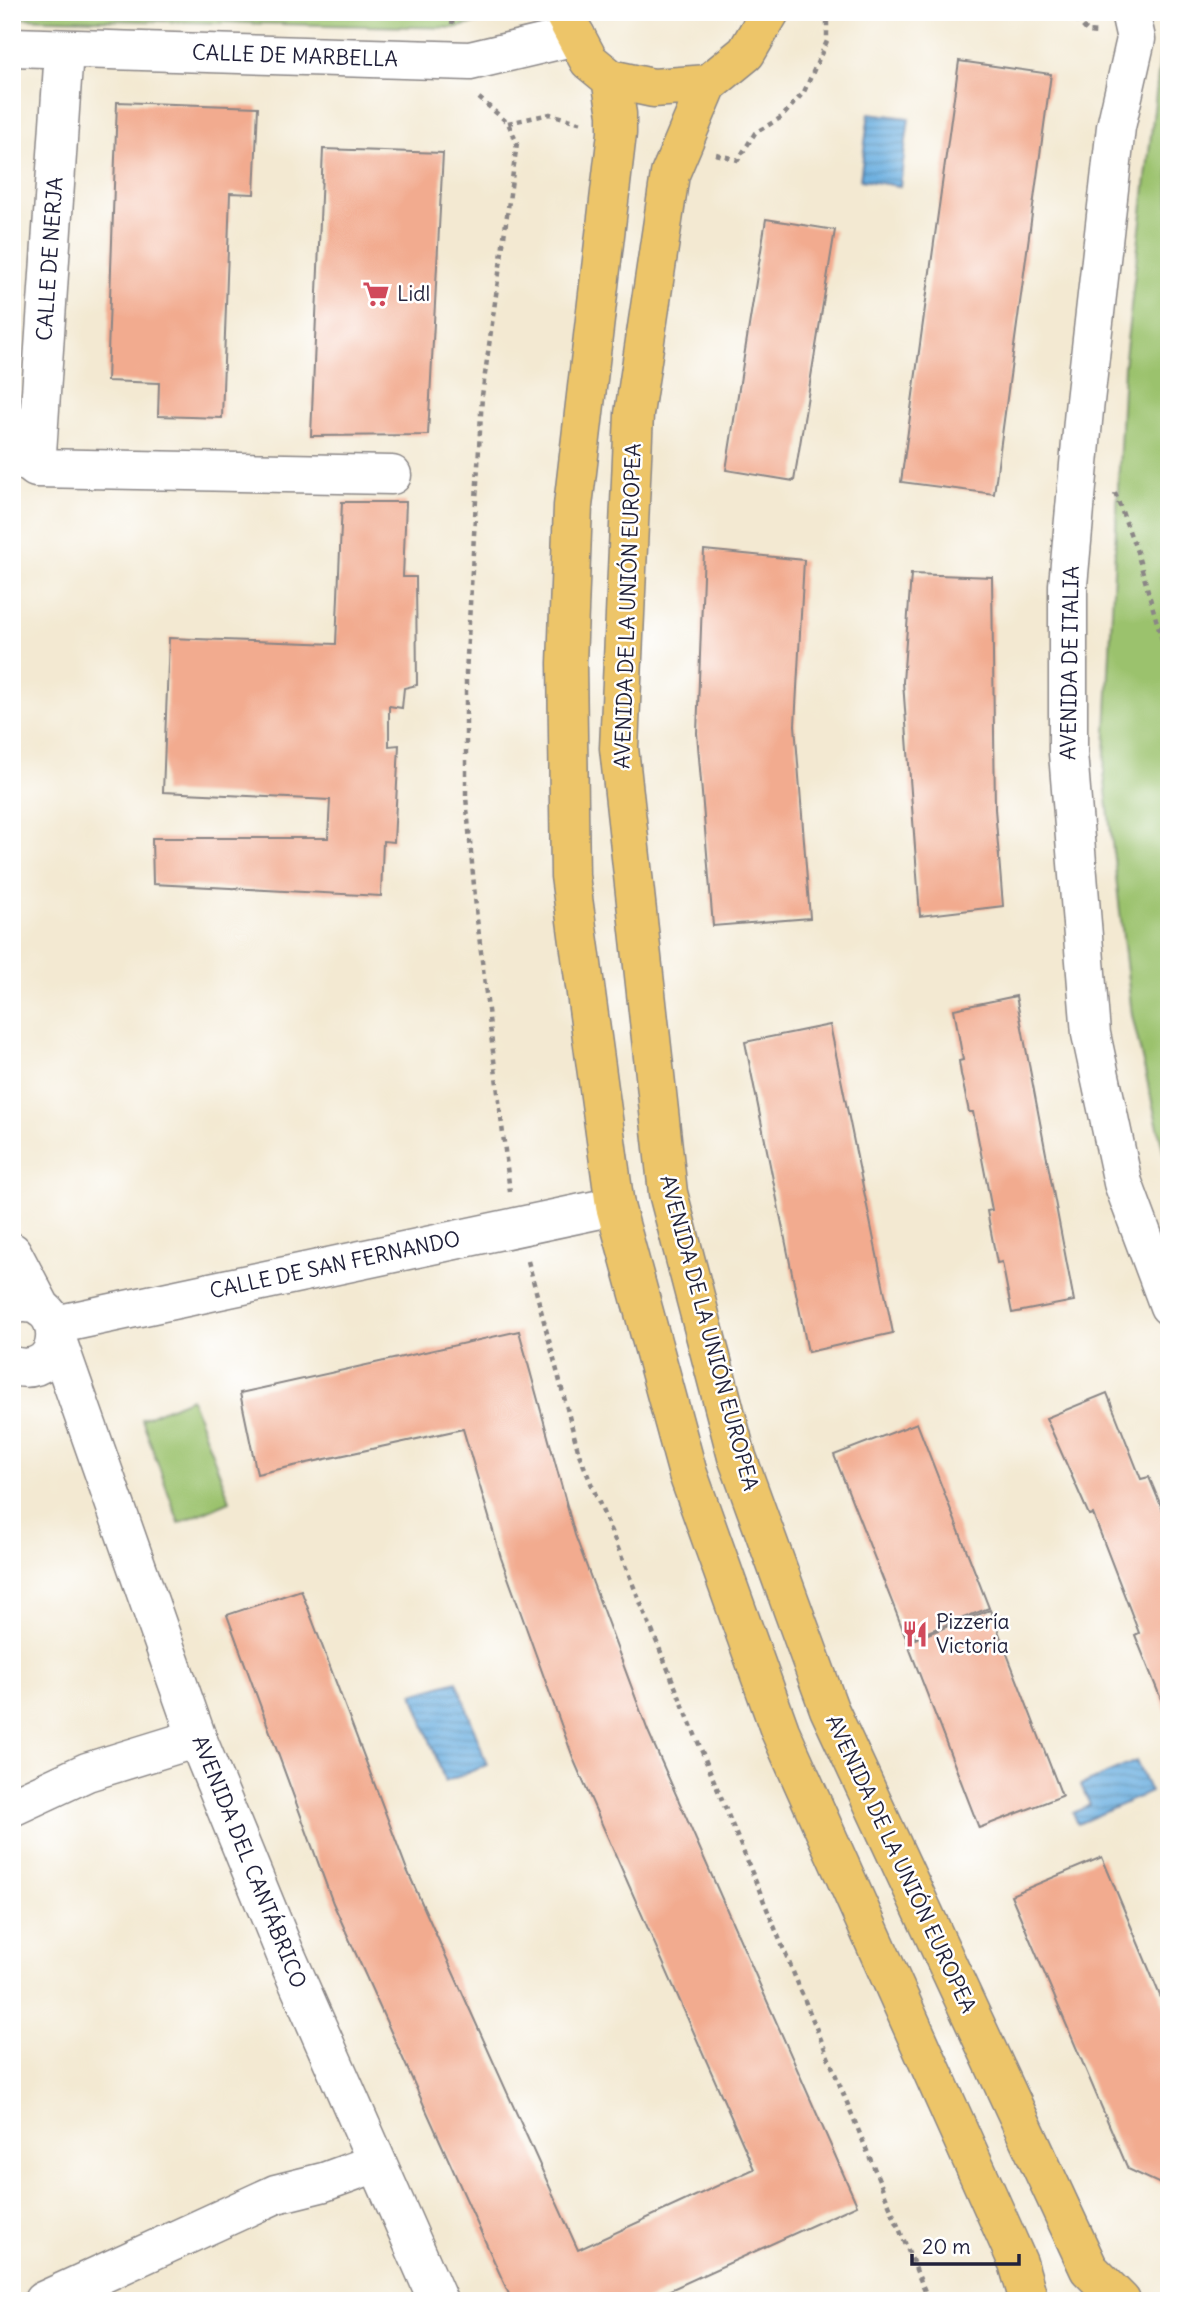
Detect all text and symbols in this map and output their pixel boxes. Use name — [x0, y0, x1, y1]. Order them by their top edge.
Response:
street label: CALLE DE MARBELLA — [192, 38, 398, 73]
street label: CALLE DE NERJA — [30, 176, 69, 342]
supermarket icon: Lidl — [361, 279, 391, 309]
place label: Lidl — [397, 280, 430, 307]
street label: AVENIDA DE LA UNIÓN EUROPEA — [608, 443, 647, 769]
street label: AVENIDA DE ITALIA — [1054, 566, 1085, 760]
street label: AVENIDA DE LA UNIÓN EUROPEA — [654, 1172, 765, 1494]
street label: CALLE DE SAN FERNANDO — [207, 1225, 463, 1304]
place label: Pizzería Victoria — [936, 1608, 1010, 1659]
restaurant icon: Pizzería Victoria — [900, 1619, 930, 1649]
street label: AVENIDA DE LA UNIÓN EUROPEA — [820, 1711, 982, 2017]
street label: AVENIDA DEL CANTÁBRICO — [186, 1732, 313, 1992]
scale bar — [912, 2222, 1018, 2266]
text: 20 m — [922, 2233, 971, 2260]

